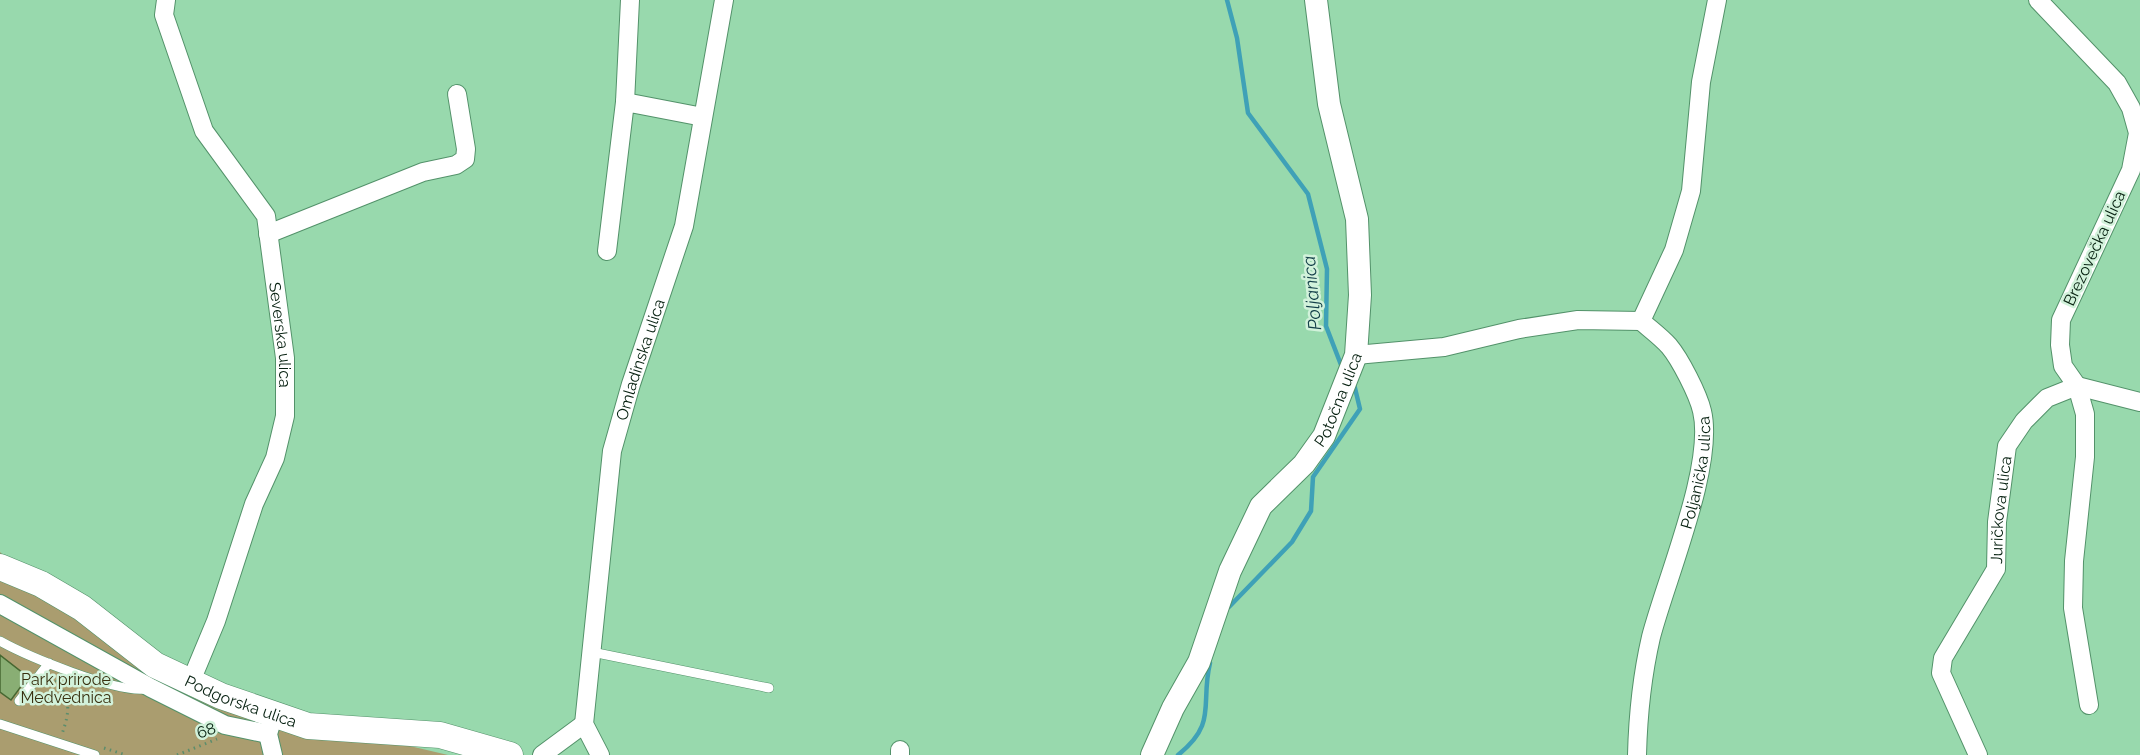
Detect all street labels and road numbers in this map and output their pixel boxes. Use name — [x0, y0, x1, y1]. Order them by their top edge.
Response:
street label: Brezovečka ulica — [2059, 188, 2129, 309]
street label: Severska ulica — [265, 281, 294, 388]
street label: Omladinska ulica — [612, 296, 669, 423]
street label: Potočna ulica — [1310, 350, 1366, 451]
street label: Poljanička ulica — [1677, 415, 1714, 531]
street label: Juričkova ulica — [1987, 455, 2016, 564]
street label: Podgorska ulica — [182, 671, 299, 731]
street label: 68 — [194, 718, 218, 743]

